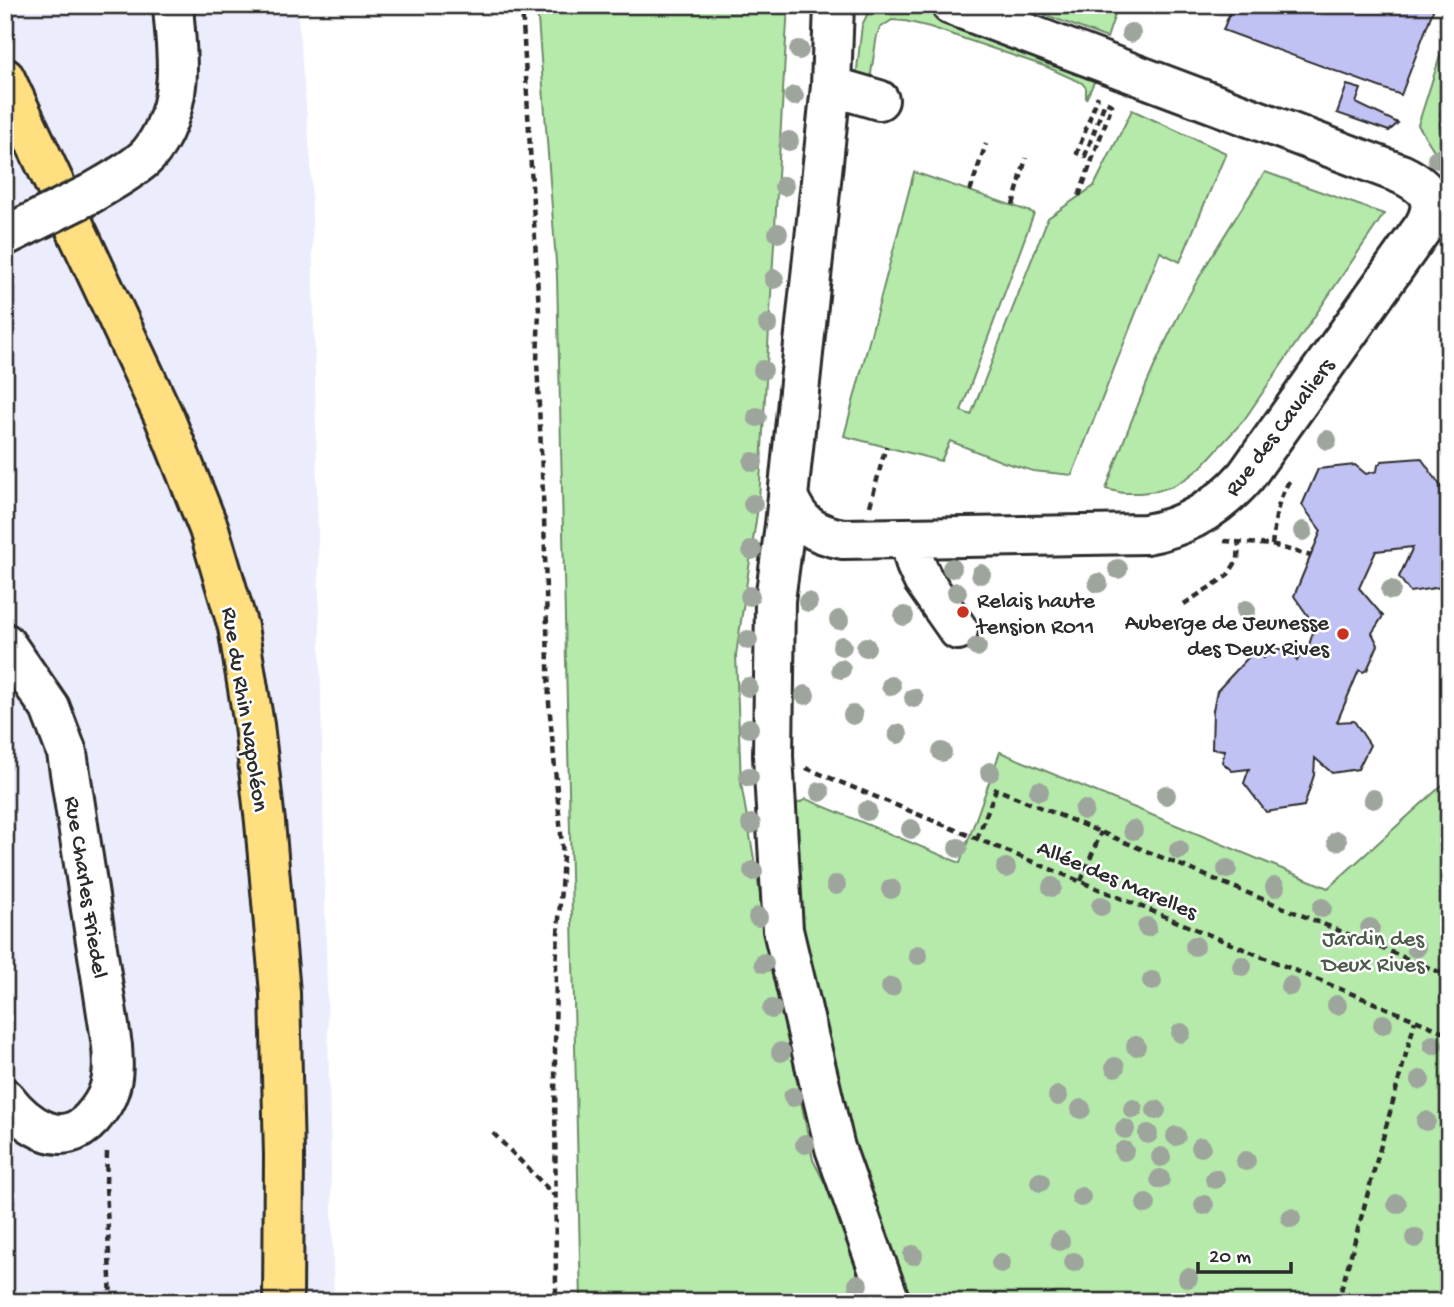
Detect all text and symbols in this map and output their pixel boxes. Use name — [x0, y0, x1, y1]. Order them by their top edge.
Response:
street label: Rue des Cavaliers — [1220, 353, 1342, 503]
place label: Relais haute tension R011 — [975, 589, 1096, 642]
marker: Relais haute tension R011 — [955, 604, 971, 620]
street label: Rue du Rhin Napoléon — [214, 605, 273, 814]
place label: Auberge de Jeunesse des Deux Rives — [1125, 611, 1330, 664]
marker: Auberge de Jeunesse des Deux Rives — [1335, 626, 1351, 642]
street label: Rue Charles Friedel — [57, 795, 112, 980]
street label: Allée des Marelles — [1032, 835, 1201, 927]
park label: Jardin des Deux Rives — [1320, 927, 1425, 980]
scale bar — [1198, 1230, 1291, 1274]
text: 20 m — [1209, 1246, 1251, 1271]

